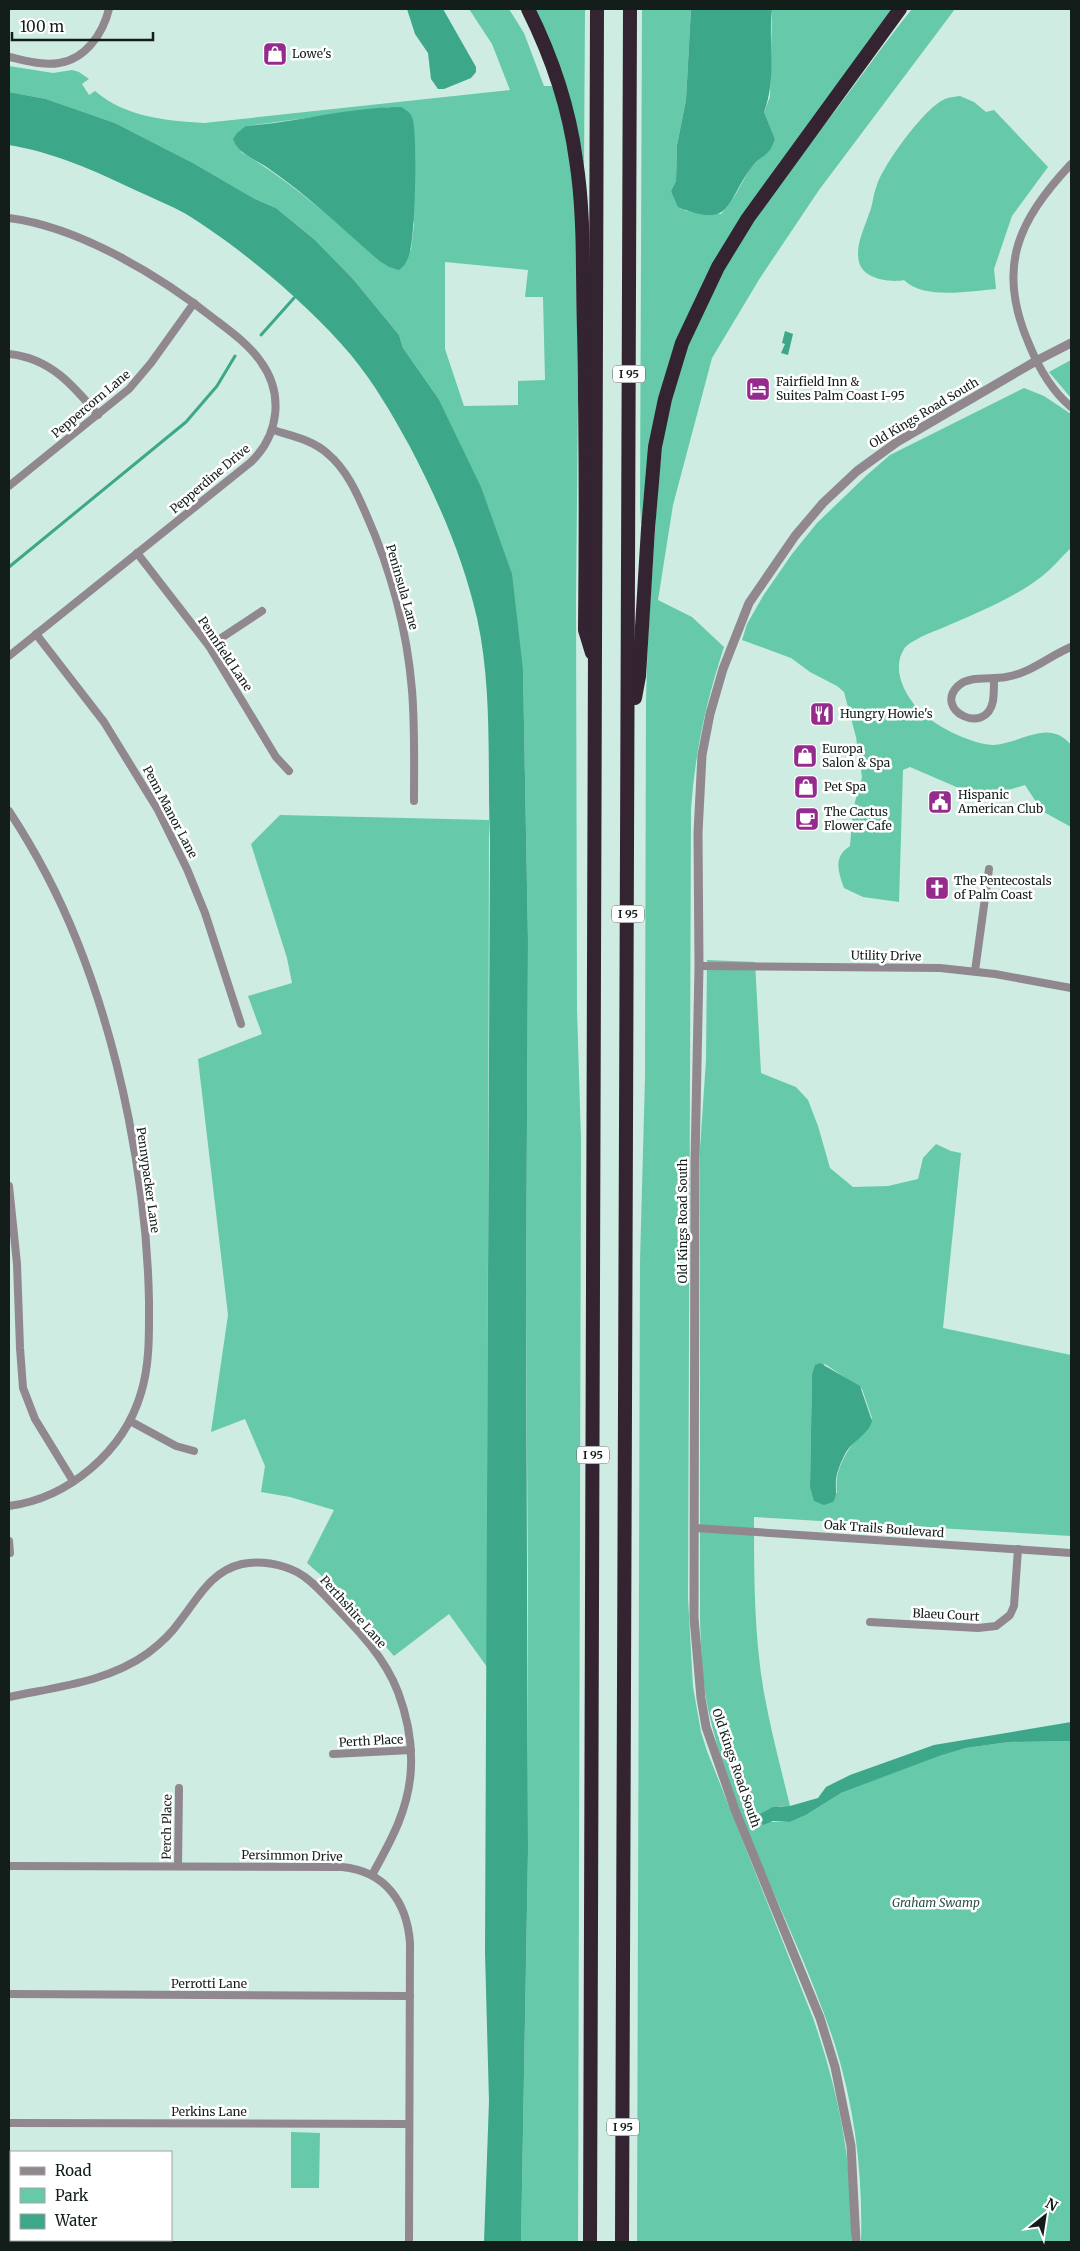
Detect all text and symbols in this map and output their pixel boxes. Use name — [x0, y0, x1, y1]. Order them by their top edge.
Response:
scale bar — [12, 10, 154, 42]
text: 100 m — [20, 17, 64, 36]
shop icon: Lowe's — [262, 41, 288, 67]
place label: Lowe's — [292, 46, 331, 61]
street label: Peppercorn Lane — [48, 366, 133, 441]
road number: I 95 — [613, 366, 645, 382]
place label: Fairfield Inn & Suites Palm Coast I-95 — [776, 374, 905, 403]
street label: Old Kings Road South — [866, 374, 981, 451]
hotel icon: Fairfield Inn & Suites Palm Coast I-95 — [745, 376, 771, 402]
street label: Pepperdine Drive — [167, 441, 253, 516]
street label: Peninsula Lane — [383, 542, 422, 631]
street label: Pennfield Lane — [195, 614, 256, 694]
restaurant icon: Hungry Howie's — [809, 701, 835, 727]
place label: Hungry Howie's — [840, 706, 933, 721]
place label: Europa Salon & Spa — [822, 741, 891, 770]
shop icon: Europa Salon & Spa — [792, 743, 818, 769]
street label: Penn Manor Lane — [140, 763, 201, 861]
shop icon: Pet Spa — [793, 774, 819, 800]
place label: Pet Spa — [824, 779, 867, 794]
place label: Hispanic American Club — [957, 787, 1043, 816]
public building icon: Hispanic American Club — [927, 789, 953, 815]
place label: The Cactus Flower Cafe — [824, 804, 892, 833]
cafe icon: The Cactus Flower Cafe — [794, 806, 820, 832]
place label: The Pentecostals of Palm Coast — [954, 873, 1052, 902]
church icon: The Pentecostals of Palm Coast — [924, 875, 950, 901]
road number: I 95 — [612, 906, 644, 922]
street label: Utility Drive — [851, 947, 921, 964]
street label: Pennypacker Lane — [134, 1126, 163, 1234]
street label: Old Kings Road South — [675, 1159, 690, 1283]
road number: I 95 — [577, 1446, 609, 1464]
street label: Oak Trails Boulevard — [824, 1517, 945, 1540]
street label: Perthshire Lane — [317, 1572, 390, 1651]
street label: Blaeu Court — [912, 1605, 980, 1624]
street label: Old Kings Road South — [709, 1706, 764, 1829]
street label: Perth Place — [338, 1731, 404, 1750]
street label: Perch Place — [158, 1794, 175, 1860]
street label: Persimmon Drive — [241, 1847, 343, 1864]
park label: Graham Swamp — [892, 1895, 980, 1910]
street label: Perrotti Lane — [171, 1976, 247, 1991]
street label: Perkins Lane — [171, 2104, 247, 2119]
road number: I 95 — [607, 2118, 639, 2136]
legend — [10, 2151, 172, 2241]
text: Road — [55, 2161, 91, 2180]
text: Park — [55, 2186, 89, 2205]
north arrow — [1020, 2191, 1070, 2241]
text: N — [1042, 2194, 1061, 2215]
text: Water — [54, 2211, 98, 2230]

